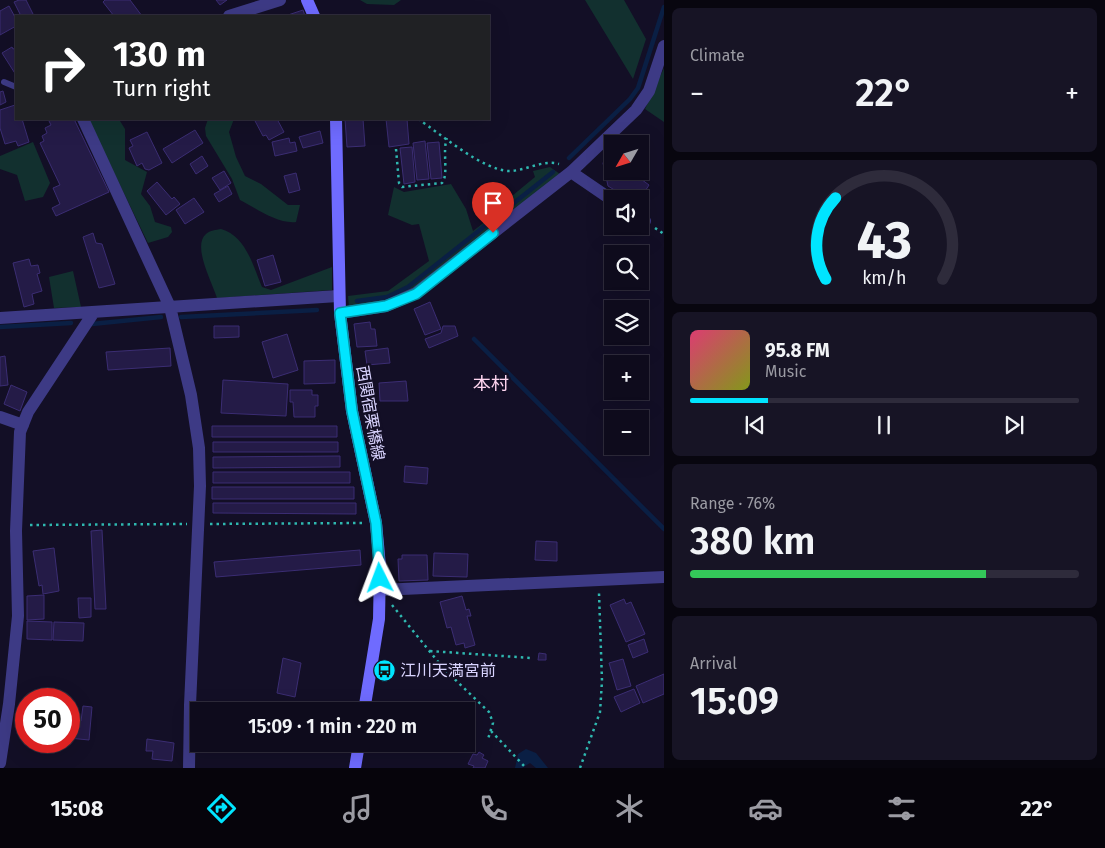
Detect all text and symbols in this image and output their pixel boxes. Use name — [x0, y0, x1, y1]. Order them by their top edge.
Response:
text: 130 m — [113, 33, 206, 75]
icon: right — [30, 35, 95, 100]
text: Climate — [690, 46, 745, 65]
text: 22° — [855, 70, 914, 116]
text: Turn right — [113, 75, 210, 102]
text: − — [690, 77, 704, 110]
text: + — [1065, 77, 1079, 110]
north arrow — [604, 135, 649, 180]
map controls — [604, 135, 649, 455]
pin — [472, 182, 514, 233]
icon: arrive — [479, 189, 507, 217]
button: sound — [604, 190, 649, 235]
text: 43 — [857, 209, 912, 272]
button: search — [604, 245, 649, 290]
text: km/h — [862, 267, 907, 289]
button: layers — [604, 300, 649, 345]
text: 95.8 FM — [765, 339, 830, 362]
button: + — [604, 355, 649, 400]
text: Music — [765, 362, 806, 381]
street label: 西関宿栗橋線 — [353, 364, 388, 462]
district label: 本村 — [473, 373, 509, 395]
button: − — [604, 410, 649, 455]
icon: previous — [741, 411, 769, 439]
icon: pause — [870, 411, 898, 439]
icon: next — [1000, 411, 1028, 439]
text: Range · 76% — [690, 494, 775, 513]
text: 380 km — [690, 518, 815, 564]
position arrow — [353, 551, 405, 603]
text: Arrival — [690, 654, 737, 673]
bus stop icon: 江川天満宮前 — [372, 658, 396, 682]
place label: 江川天満宮前 — [400, 661, 496, 680]
text: 15:09 — [690, 678, 779, 724]
speed limit sign: 50 — [15, 688, 80, 753]
text: 15:09 · 1 min · 220 m — [248, 715, 417, 738]
icon: directions — [204, 791, 239, 826]
icon: music — [340, 791, 375, 826]
icon: phone — [476, 791, 511, 826]
icon: climate — [612, 791, 647, 826]
icon: car — [748, 791, 783, 826]
icon: filters — [884, 791, 919, 826]
text: 15:08 — [50, 795, 103, 822]
text: 22° — [1020, 795, 1054, 822]

